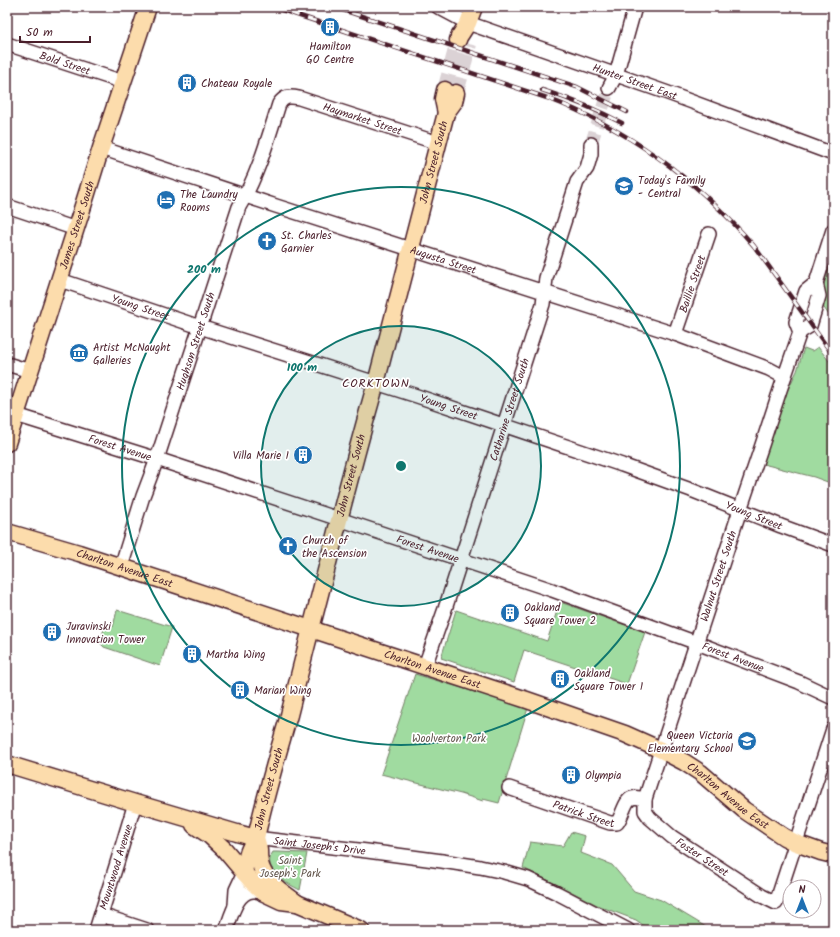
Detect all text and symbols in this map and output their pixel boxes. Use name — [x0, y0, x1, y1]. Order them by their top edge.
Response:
building icon: Hamilton GO Centre — [319, 16, 341, 38]
scale bar — [20, 18, 90, 44]
text: 50 m — [26, 23, 53, 42]
place label: Hamilton GO Centre — [306, 38, 354, 69]
street label: Bold Street — [37, 47, 93, 81]
street label: Hunter Street East — [590, 59, 680, 106]
building icon: Chateau Royale — [176, 72, 198, 94]
place label: Chateau Royale — [201, 75, 272, 93]
street label: Haymarket Street — [320, 98, 405, 141]
street label: John Street South — [415, 119, 454, 206]
place label: Today's Family - Central — [638, 172, 706, 203]
school or university icon: Today's Family - Central — [613, 175, 635, 197]
street label: James Street South — [55, 179, 100, 272]
place label: The Laundry Rooms — [180, 186, 239, 217]
hotel icon: The Laundry Rooms — [155, 189, 177, 211]
place label: St. Charles Garnier — [281, 227, 332, 258]
church icon: St. Charles Garnier — [256, 230, 278, 252]
street label: Augusta Street — [407, 241, 479, 280]
street label: Baillie Street — [675, 252, 711, 316]
text: 200 m — [187, 260, 221, 279]
street label: Young Street — [109, 290, 172, 326]
street label: Hughson Street South — [172, 290, 221, 393]
place label: Artist McNaught Galleries — [93, 339, 171, 370]
museum icon: Artist McNaught Galleries — [68, 342, 90, 364]
street label: Catharine Street South — [485, 356, 535, 464]
text: 100 m — [287, 358, 317, 377]
district label: CORKTOWN — [342, 374, 410, 393]
street label: Young Street — [417, 390, 481, 426]
street label: Forest Avenue — [86, 430, 154, 467]
street label: John Street South — [332, 432, 371, 519]
building icon: Villa Marie I — [292, 444, 314, 466]
place label: Villa Marie I — [233, 447, 289, 465]
centre of rings — [394, 459, 408, 473]
street label: Young Street — [722, 497, 786, 536]
street label: Walnut Street South — [696, 528, 742, 624]
street label: Forest Avenue — [394, 531, 461, 568]
place label: Church of the Ascension — [302, 532, 367, 563]
church icon: Church of the Ascension — [277, 535, 299, 557]
street label: Charlton Avenue East — [74, 545, 176, 593]
place label: Oakland Square Tower 2 — [524, 599, 596, 630]
building icon: Oakland Square Tower 2 — [499, 602, 521, 624]
place label: Juravinski Innovation Tower — [66, 618, 146, 649]
building icon: Juravinski Innovation Tower — [41, 621, 63, 643]
street label: Forest Avenue — [699, 638, 767, 678]
building icon: Martha Wing — [181, 643, 203, 665]
place label: Martha Wing — [206, 646, 266, 664]
street label: Charlton Avenue East — [381, 646, 484, 694]
place label: Oakland Square Tower 1 — [574, 665, 643, 696]
building icon: Oakland Square Tower 1 — [549, 668, 571, 690]
building icon: Marian Wing — [229, 679, 251, 701]
place label: Marian Wing — [254, 682, 312, 700]
place label: Queen Victoria Elementary School — [647, 727, 733, 758]
park label: Woolverton Park — [412, 730, 487, 748]
school or university icon: Queen Victoria Elementary School — [736, 730, 758, 752]
street label: John Street South — [250, 746, 289, 832]
street label: Charlton Avenue East — [683, 758, 773, 835]
building icon: Olympia — [560, 764, 582, 786]
place label: Olympia — [585, 767, 621, 785]
street label: Patrick Street — [550, 796, 615, 833]
street label: Mountwood Avenue — [95, 822, 138, 912]
street label: Saint Joseph's Drive — [272, 832, 367, 861]
street label: Foster Street — [671, 833, 733, 882]
park label: Saint Joseph's Park — [259, 852, 322, 883]
north arrow — [782, 879, 822, 919]
text: N — [799, 881, 806, 899]

